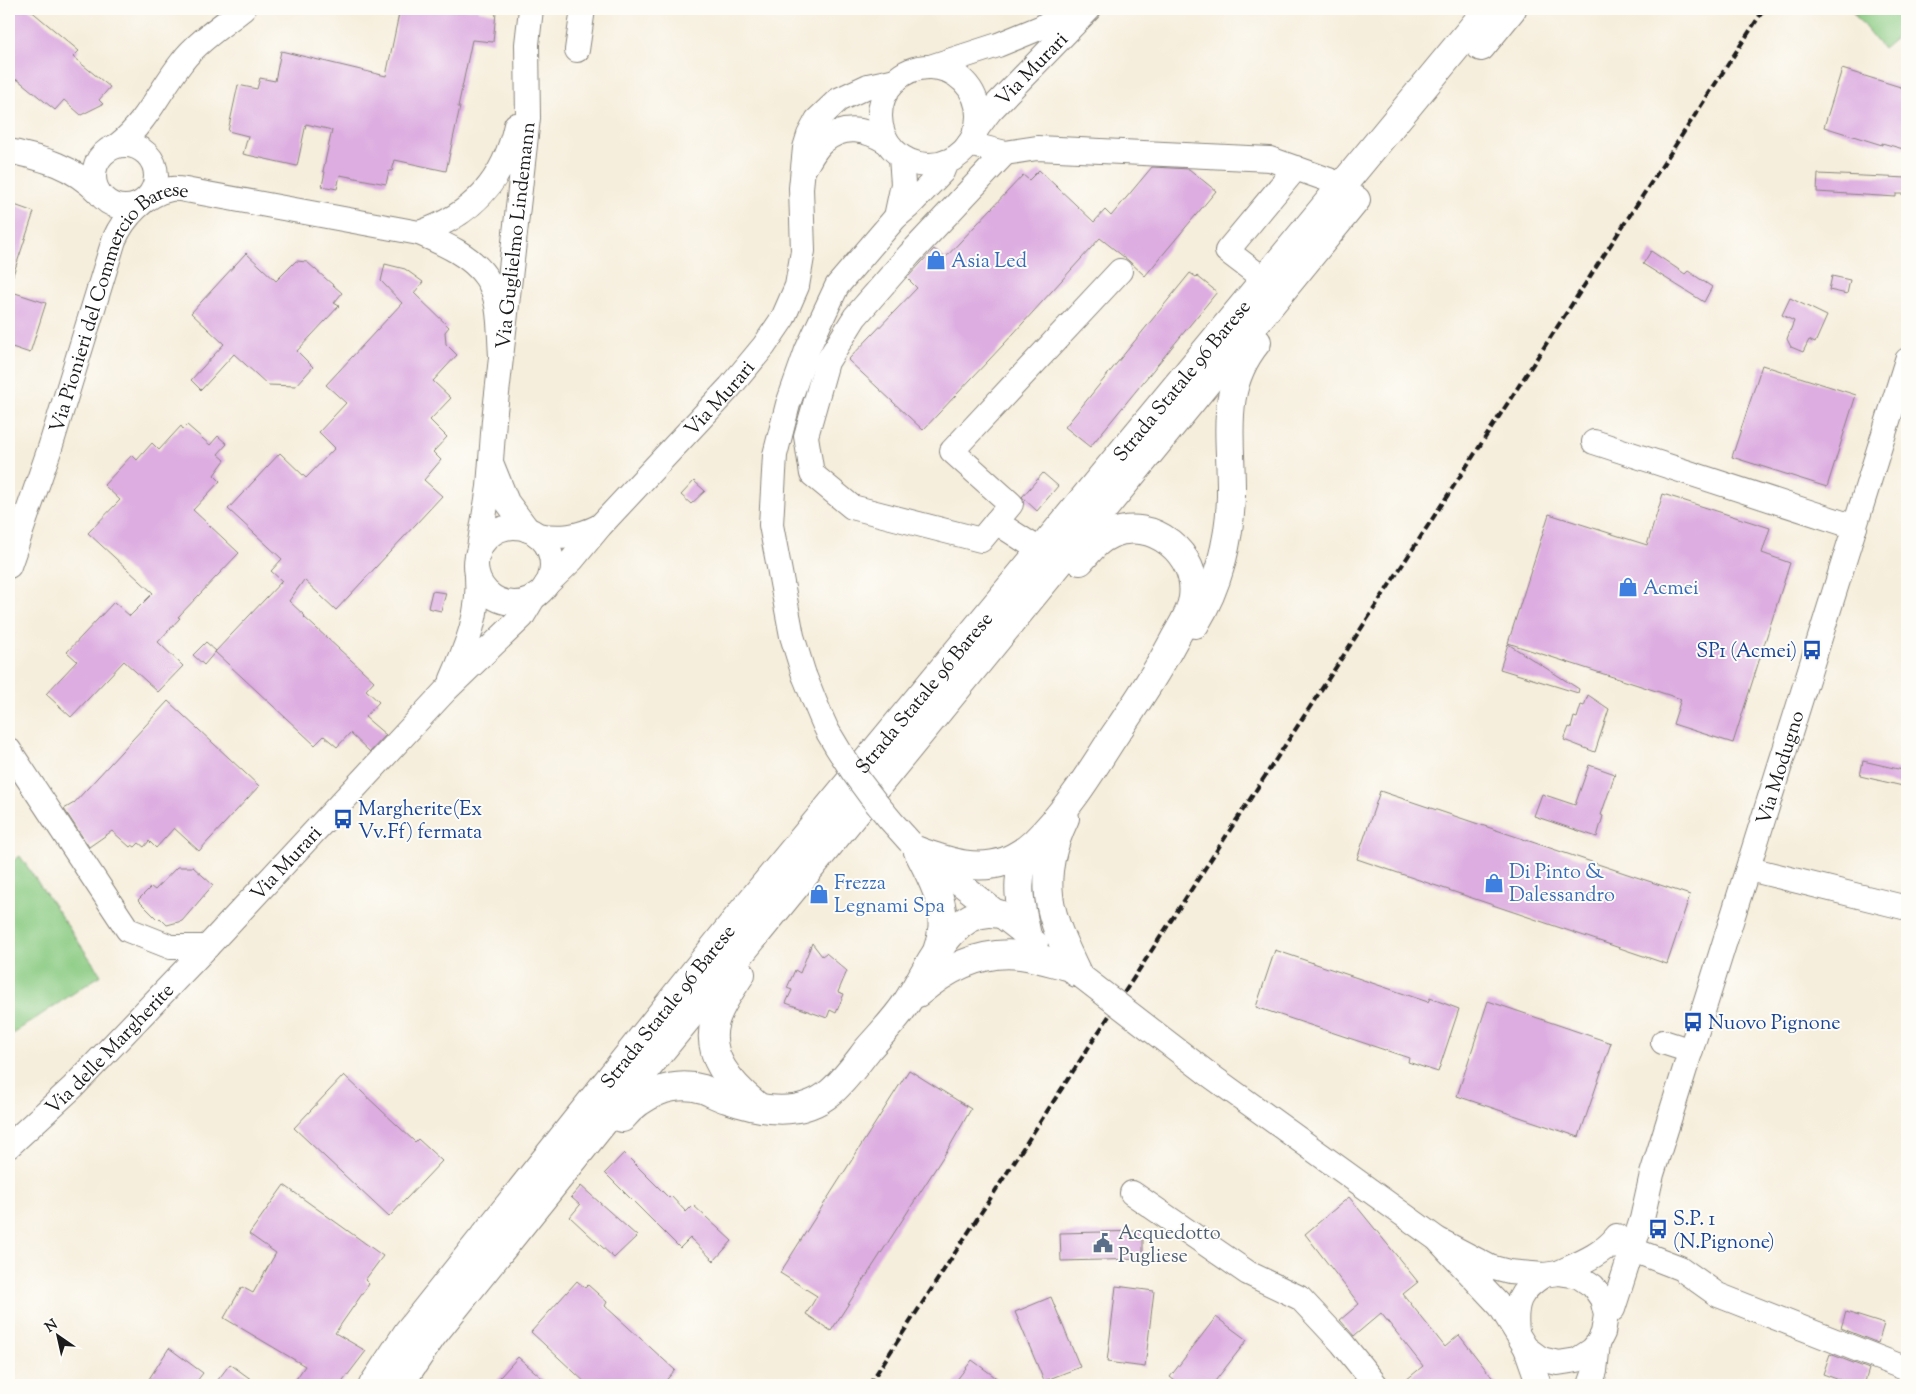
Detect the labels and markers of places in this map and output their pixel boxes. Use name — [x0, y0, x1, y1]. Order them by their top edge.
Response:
place label: Asia Led — [951, 248, 1027, 277]
shop icon: Asia Led — [925, 249, 947, 271]
place label: Acmei — [1643, 575, 1699, 604]
shop icon: Acmei — [1617, 576, 1639, 598]
place label: SP1 (Acmei) — [1696, 638, 1797, 667]
bus stop icon: SP1 (Acmei) — [1801, 639, 1823, 661]
place label: Margherite(Ex Vv.Ff) fermata — [358, 796, 482, 848]
bus stop icon: Margherite(Ex Vv.Ff) fermata — [332, 808, 354, 830]
place label: Di Pinto & Dalessandro — [1509, 859, 1615, 911]
place label: Frezza Legnami Spa — [834, 870, 945, 922]
shop icon: Di Pinto & Dalessandro — [1483, 872, 1505, 894]
shop icon: Frezza Legnami Spa — [808, 883, 830, 905]
place label: Nuovo Pignone — [1708, 1010, 1841, 1039]
bus stop icon: Nuovo Pignone — [1682, 1011, 1704, 1033]
place label: S.P. 1 (N.Pignone) — [1673, 1206, 1775, 1258]
bus stop icon: S.P. 1 (N.Pignone) — [1647, 1218, 1669, 1240]
place label: Acquedotto Pugliese — [1118, 1220, 1221, 1272]
public building icon: Acquedotto Pugliese — [1092, 1232, 1114, 1254]

